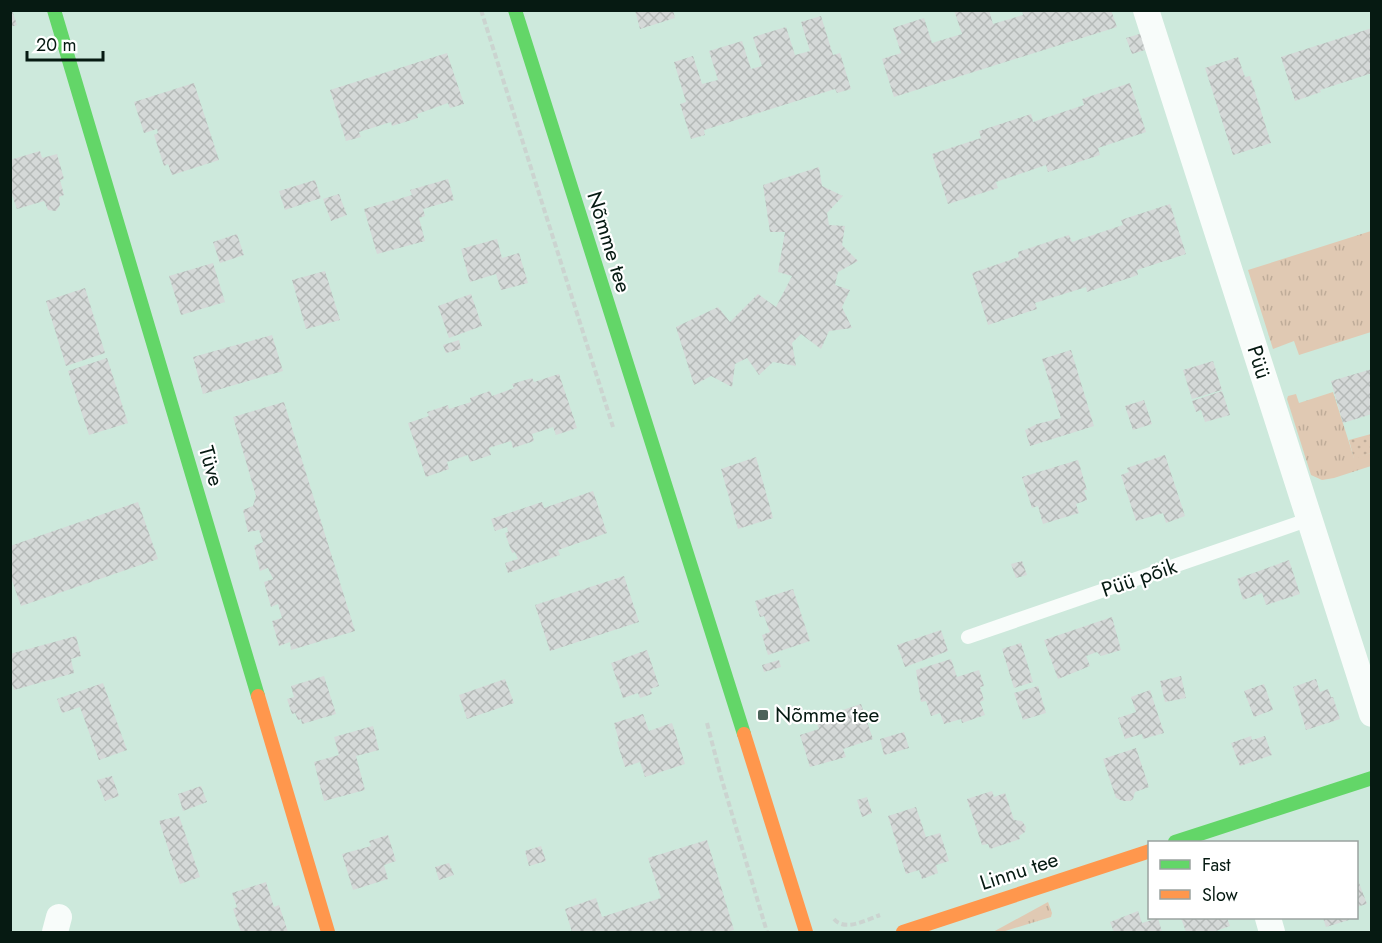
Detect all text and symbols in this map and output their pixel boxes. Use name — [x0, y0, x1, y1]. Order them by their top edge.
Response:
scale bar — [27, 24, 104, 62]
text: 20 m — [36, 32, 76, 58]
street label: Nõmme tee — [579, 188, 639, 296]
street label: Püü — [1240, 341, 1278, 383]
street label: Tüve — [191, 442, 231, 490]
street label: Püü põik — [1097, 551, 1181, 605]
place label: Nõmme tee — [775, 700, 879, 730]
marker: Nõmme tee — [756, 708, 770, 722]
legend — [1148, 841, 1358, 919]
street label: Linnu tee — [976, 844, 1062, 898]
text: Fast — [1202, 852, 1231, 878]
text: Slow — [1202, 882, 1239, 908]

